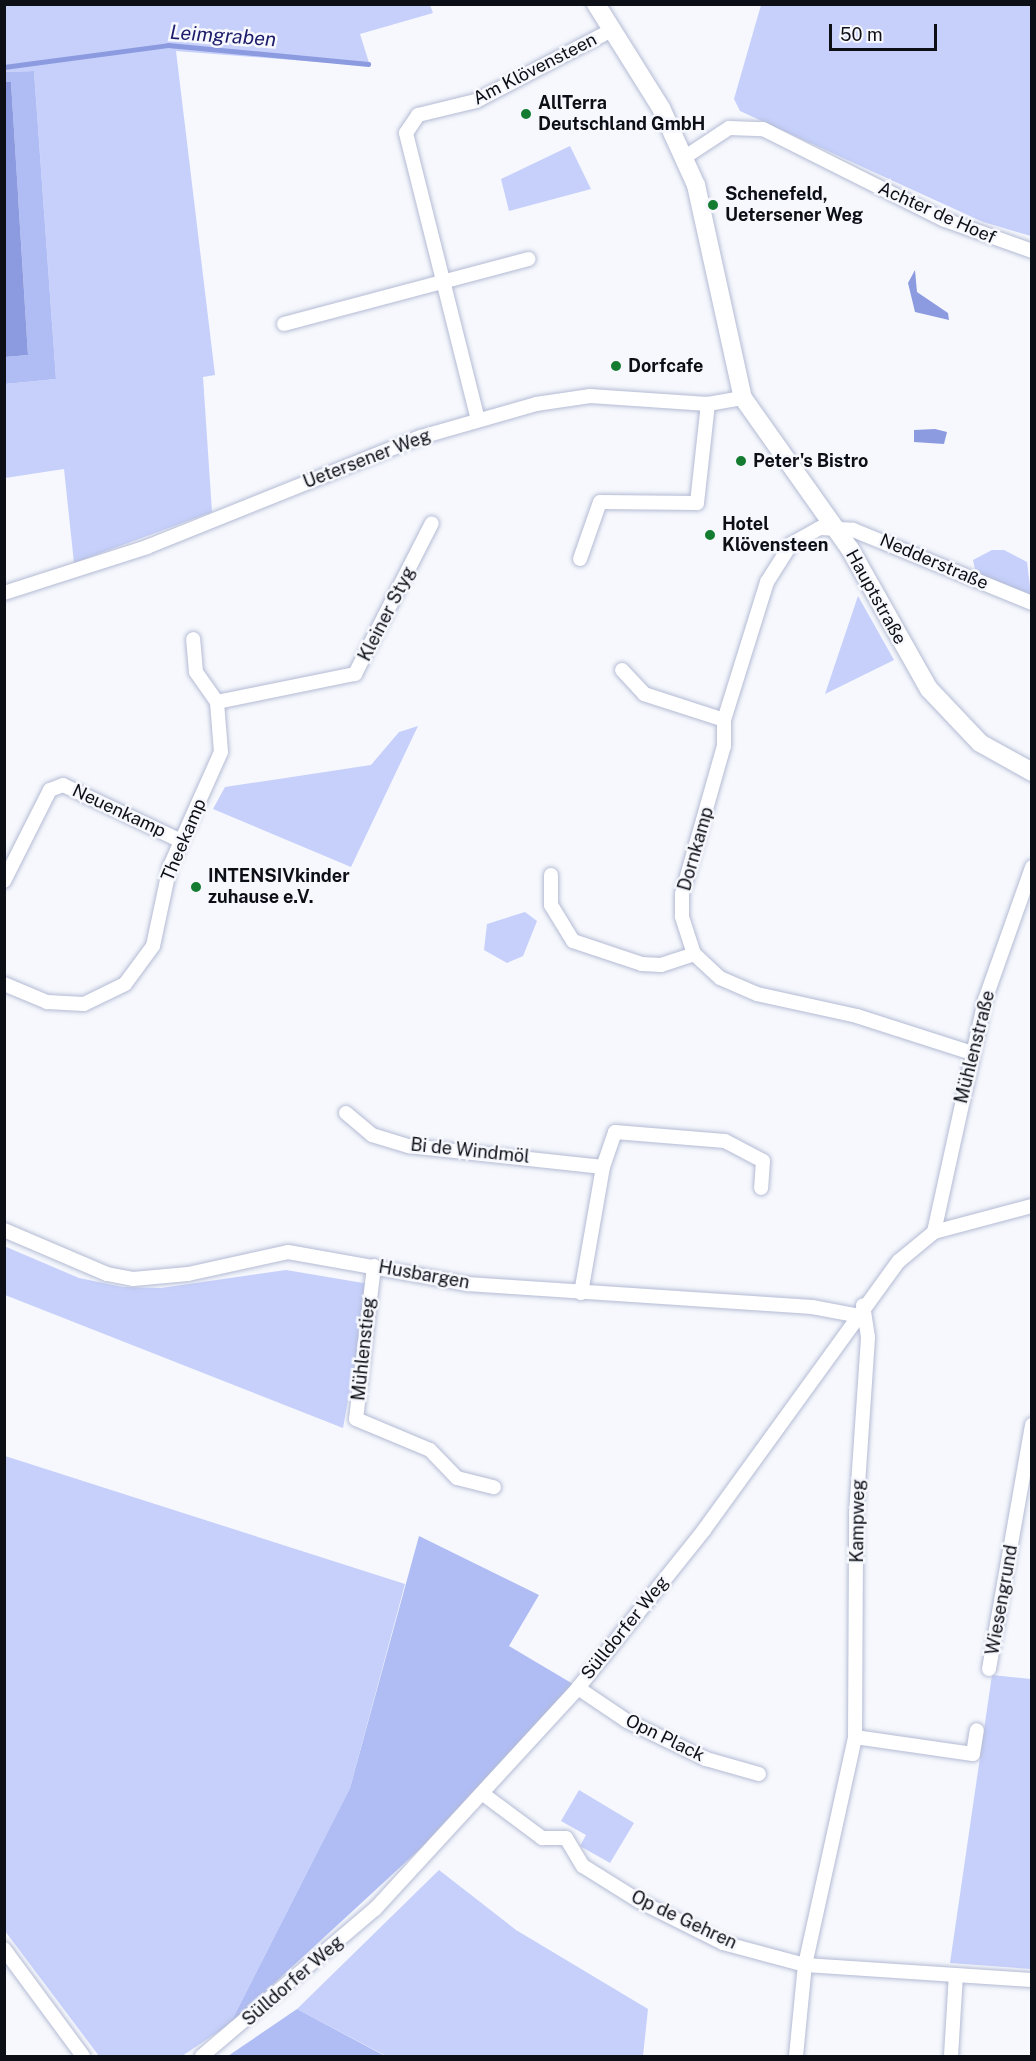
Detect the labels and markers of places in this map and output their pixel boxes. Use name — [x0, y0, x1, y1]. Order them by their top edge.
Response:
place label: AllTerra Deutschland GmbH — [538, 93, 705, 136]
marker: AllTerra Deutschland GmbH — [519, 107, 533, 121]
place label: Schenefeld, Uetersener Weg — [725, 184, 863, 226]
marker: Schenefeld, Uetersener Weg — [706, 198, 720, 212]
place label: Dorfcafe — [628, 355, 703, 377]
marker: Dorfcafe — [609, 359, 623, 373]
place label: Peter's Bistro — [753, 450, 869, 472]
marker: Peter's Bistro — [734, 454, 748, 468]
place label: Hotel Klövensteen — [722, 514, 828, 556]
marker: Hotel Klövensteen — [703, 528, 717, 542]
place label: INTENSIVkinder zuhause e.V. — [208, 866, 350, 908]
marker: INTENSIVkinder zuhause e.V. — [189, 880, 203, 894]

